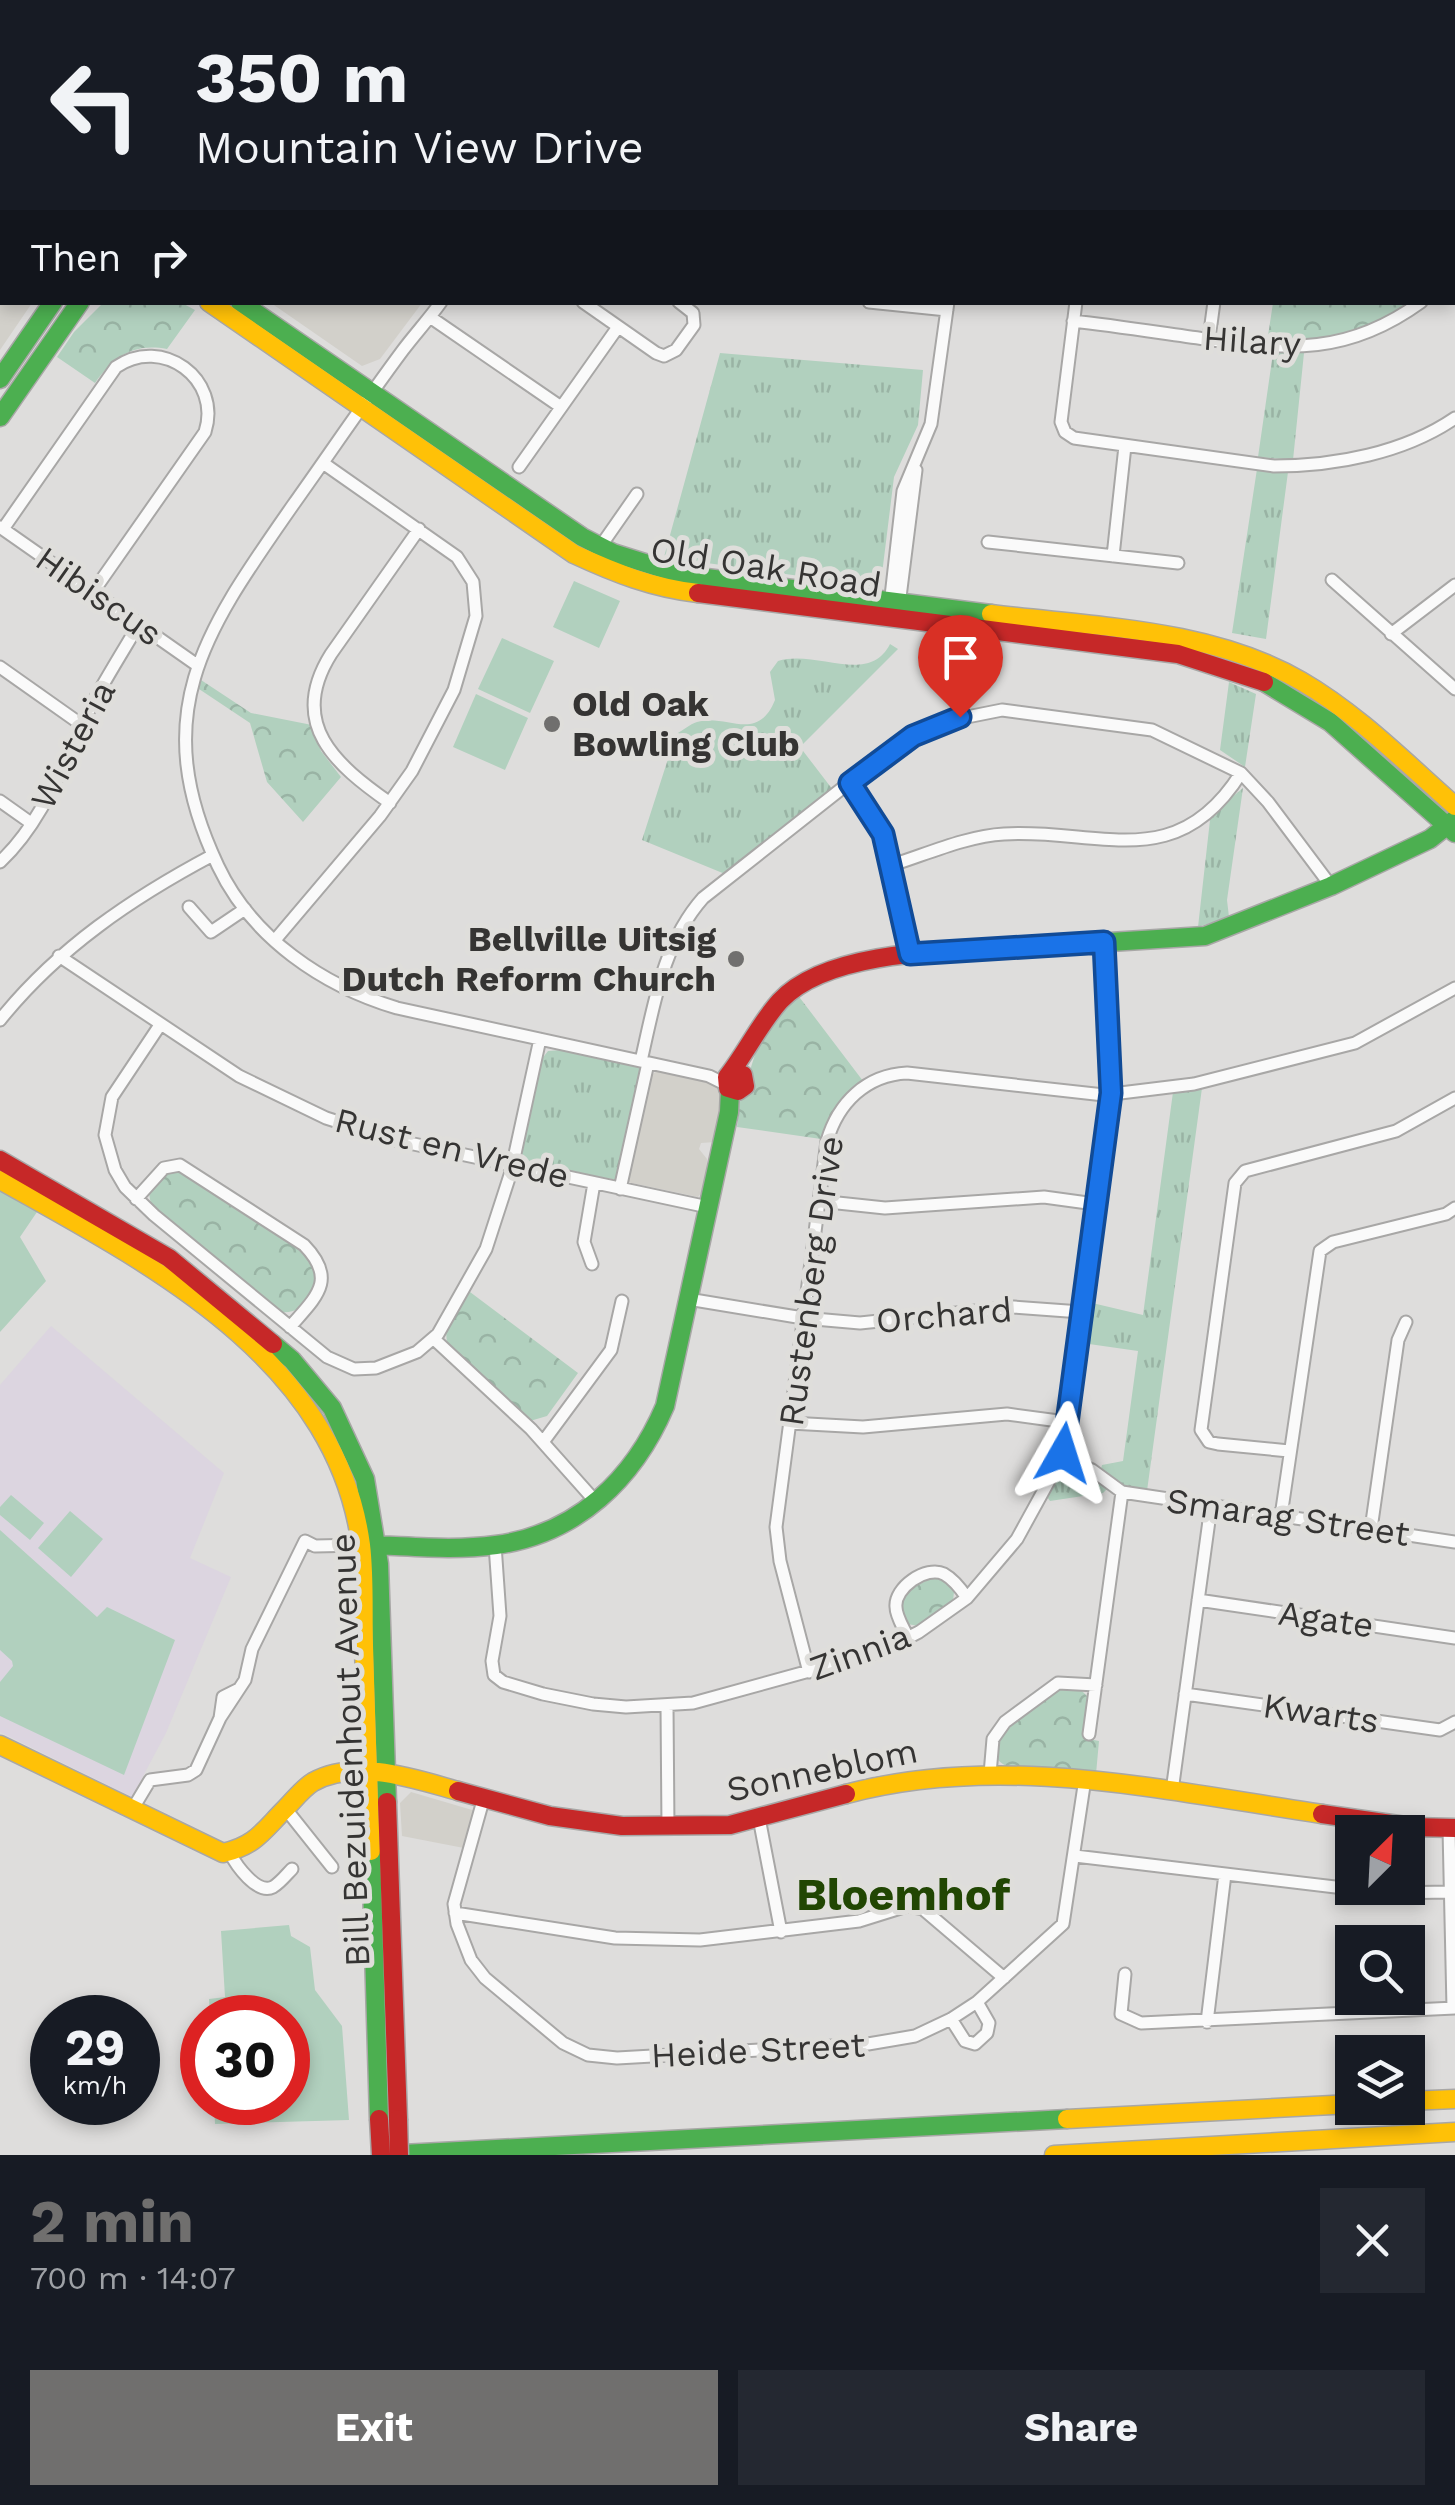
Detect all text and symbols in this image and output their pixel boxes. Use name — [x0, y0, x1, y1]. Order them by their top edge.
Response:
text: 350 m — [195, 37, 408, 119]
icon: left — [30, 40, 160, 170]
text: Mountain View Drive — [195, 121, 644, 174]
icon: right — [141, 230, 196, 285]
text: Then — [30, 236, 121, 280]
street label: Hilary — [1202, 317, 1302, 365]
street label: Old Oak Road — [648, 528, 884, 606]
street label: Hibiscus — [28, 537, 170, 655]
pin — [918, 615, 1003, 718]
icon: arrive — [933, 630, 988, 685]
street label: Wisteria — [22, 673, 124, 817]
place label: Old Oak Bowling Club — [572, 683, 800, 765]
marker: Old Oak Bowling Club — [541, 713, 563, 735]
place label: Bellville Uitsig Dutch Reform Church — [341, 918, 716, 1000]
marker: Bellville Uitsig Dutch Reform Church — [725, 948, 747, 970]
street label: Rust en Vrede — [331, 1099, 573, 1197]
street label: Rustenberg Drive — [770, 1133, 852, 1429]
street label: Orchard — [874, 1288, 1014, 1342]
position arrow — [1011, 1401, 1115, 1505]
street label: Smarag Street — [1164, 1479, 1413, 1555]
street label: Bill Bezuidenhout Avenue — [321, 1532, 379, 1968]
street label: Agate — [1276, 1592, 1376, 1646]
street label: Zinnia — [804, 1615, 916, 1689]
street label: Kwarts — [1260, 1684, 1382, 1742]
street label: Sonneblom — [723, 1729, 921, 1811]
north arrow — [1335, 1815, 1425, 1905]
map controls — [1335, 1815, 1425, 2125]
district label: Bloemhof — [796, 1868, 1010, 1921]
button: search — [1335, 1925, 1425, 2015]
speed limit sign: 30 — [180, 1995, 310, 2125]
text: 29 — [65, 2018, 125, 2077]
street label: Heide Street — [650, 2023, 866, 2077]
button: layers — [1335, 2035, 1425, 2125]
text: km/h — [63, 2071, 127, 2100]
text: 2 min — [30, 2186, 194, 2257]
button: close — [1320, 2188, 1425, 2293]
text: 700 m · 14:07 — [30, 2259, 236, 2297]
button: Exit — [30, 2370, 718, 2485]
button: Share — [738, 2370, 1425, 2485]

